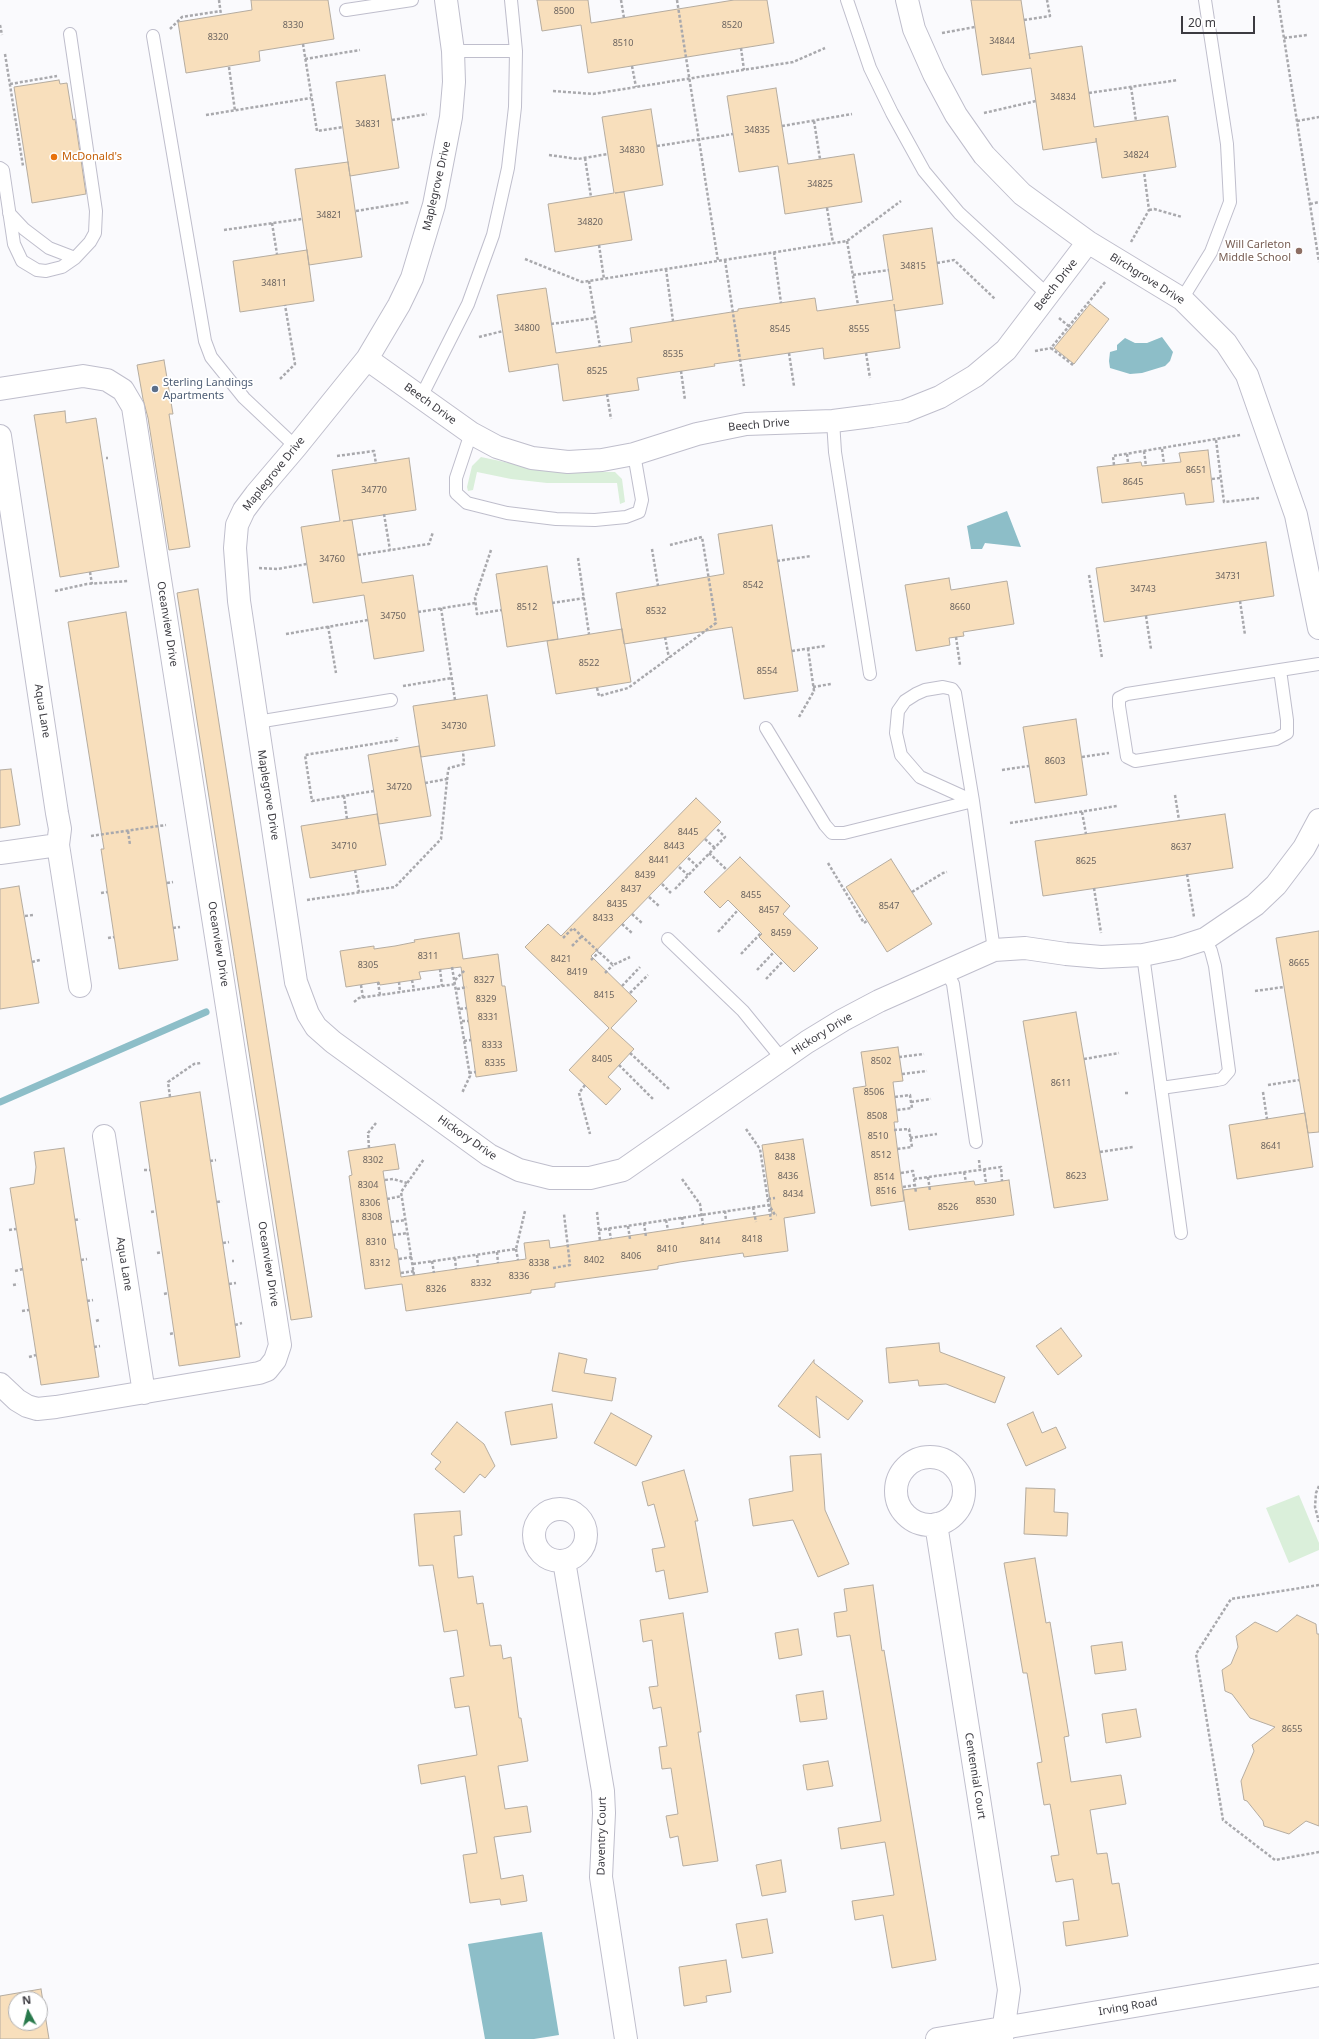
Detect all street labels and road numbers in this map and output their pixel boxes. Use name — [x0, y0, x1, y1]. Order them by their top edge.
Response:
street label: Maplegrove Drive — [420, 140, 454, 232]
street label: Birchgrove Drive — [1107, 251, 1187, 307]
street label: Beech Drive — [1032, 257, 1080, 313]
street label: Beech Drive — [401, 381, 459, 427]
street label: Beech Drive — [728, 416, 790, 434]
street label: Maplegrove Drive — [240, 434, 308, 514]
street label: Oceanview Drive — [154, 580, 180, 668]
street label: Aqua Lane — [31, 683, 53, 739]
street label: Maplegrove Drive — [254, 749, 282, 841]
street label: Oceanview Drive — [205, 900, 231, 988]
street label: Hickory Drive — [789, 1010, 855, 1058]
street label: Hickory Drive — [435, 1113, 499, 1163]
street label: Oceanview Drive — [255, 1220, 281, 1308]
street label: Aqua Lane — [113, 1236, 135, 1292]
street label: Centennial Court — [962, 1732, 988, 1820]
street label: Daventry Court — [595, 1797, 609, 1875]
street label: Irving Road — [1098, 1995, 1158, 2019]

